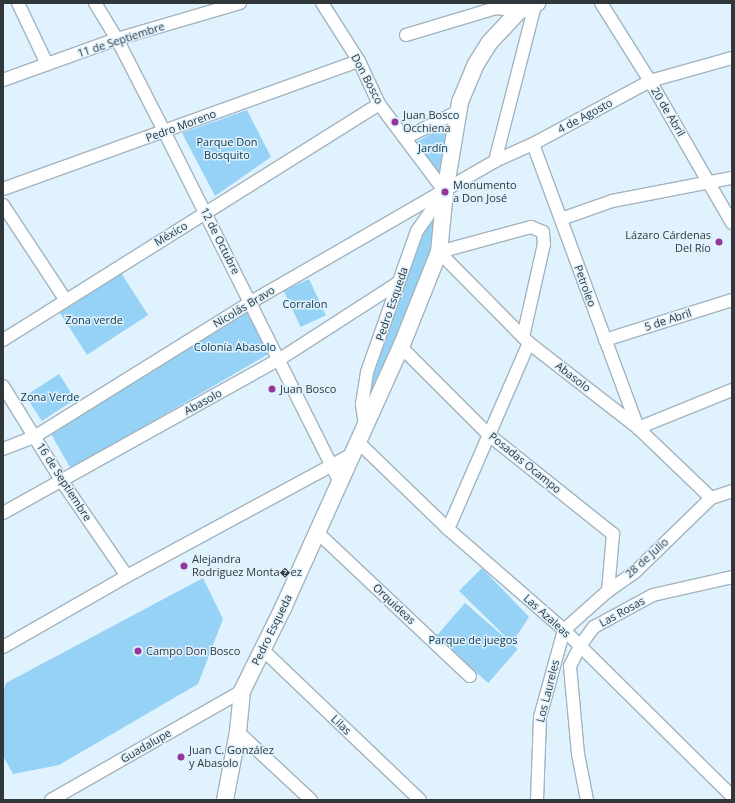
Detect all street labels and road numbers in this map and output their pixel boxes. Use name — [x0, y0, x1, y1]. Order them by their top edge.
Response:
street label: 11 de Septiembre — [76, 20, 166, 60]
street label: Don Bosco — [348, 52, 386, 106]
street label: 20 de Abril — [648, 85, 688, 139]
street label: 4 de Agosto — [555, 96, 615, 136]
street label: Pedro Moreno — [144, 107, 218, 145]
street label: 12 de Octubre — [198, 205, 242, 277]
street label: México — [152, 219, 190, 249]
street label: Petroleo — [571, 263, 599, 309]
street label: Pedro Esqueda — [373, 265, 411, 343]
street label: Nicolás Bravo — [211, 283, 277, 331]
street label: 5 de Abril — [643, 306, 693, 334]
street label: Abasolo — [553, 359, 593, 395]
street label: Abasolo — [182, 386, 224, 418]
street label: Posadas Ocampo — [486, 430, 564, 496]
street label: 16 de Septiembre — [34, 440, 94, 524]
street label: 28 de Julio — [623, 535, 671, 581]
street label: Orquideas — [370, 581, 418, 627]
street label: Pedro Esqueda — [249, 592, 295, 668]
street label: Las Azaleas — [521, 592, 573, 640]
street label: Las Rosas — [597, 594, 647, 630]
street label: Los Laureles — [534, 658, 562, 724]
street label: Lilas — [328, 712, 354, 738]
street label: Guadalupe — [118, 726, 174, 766]

